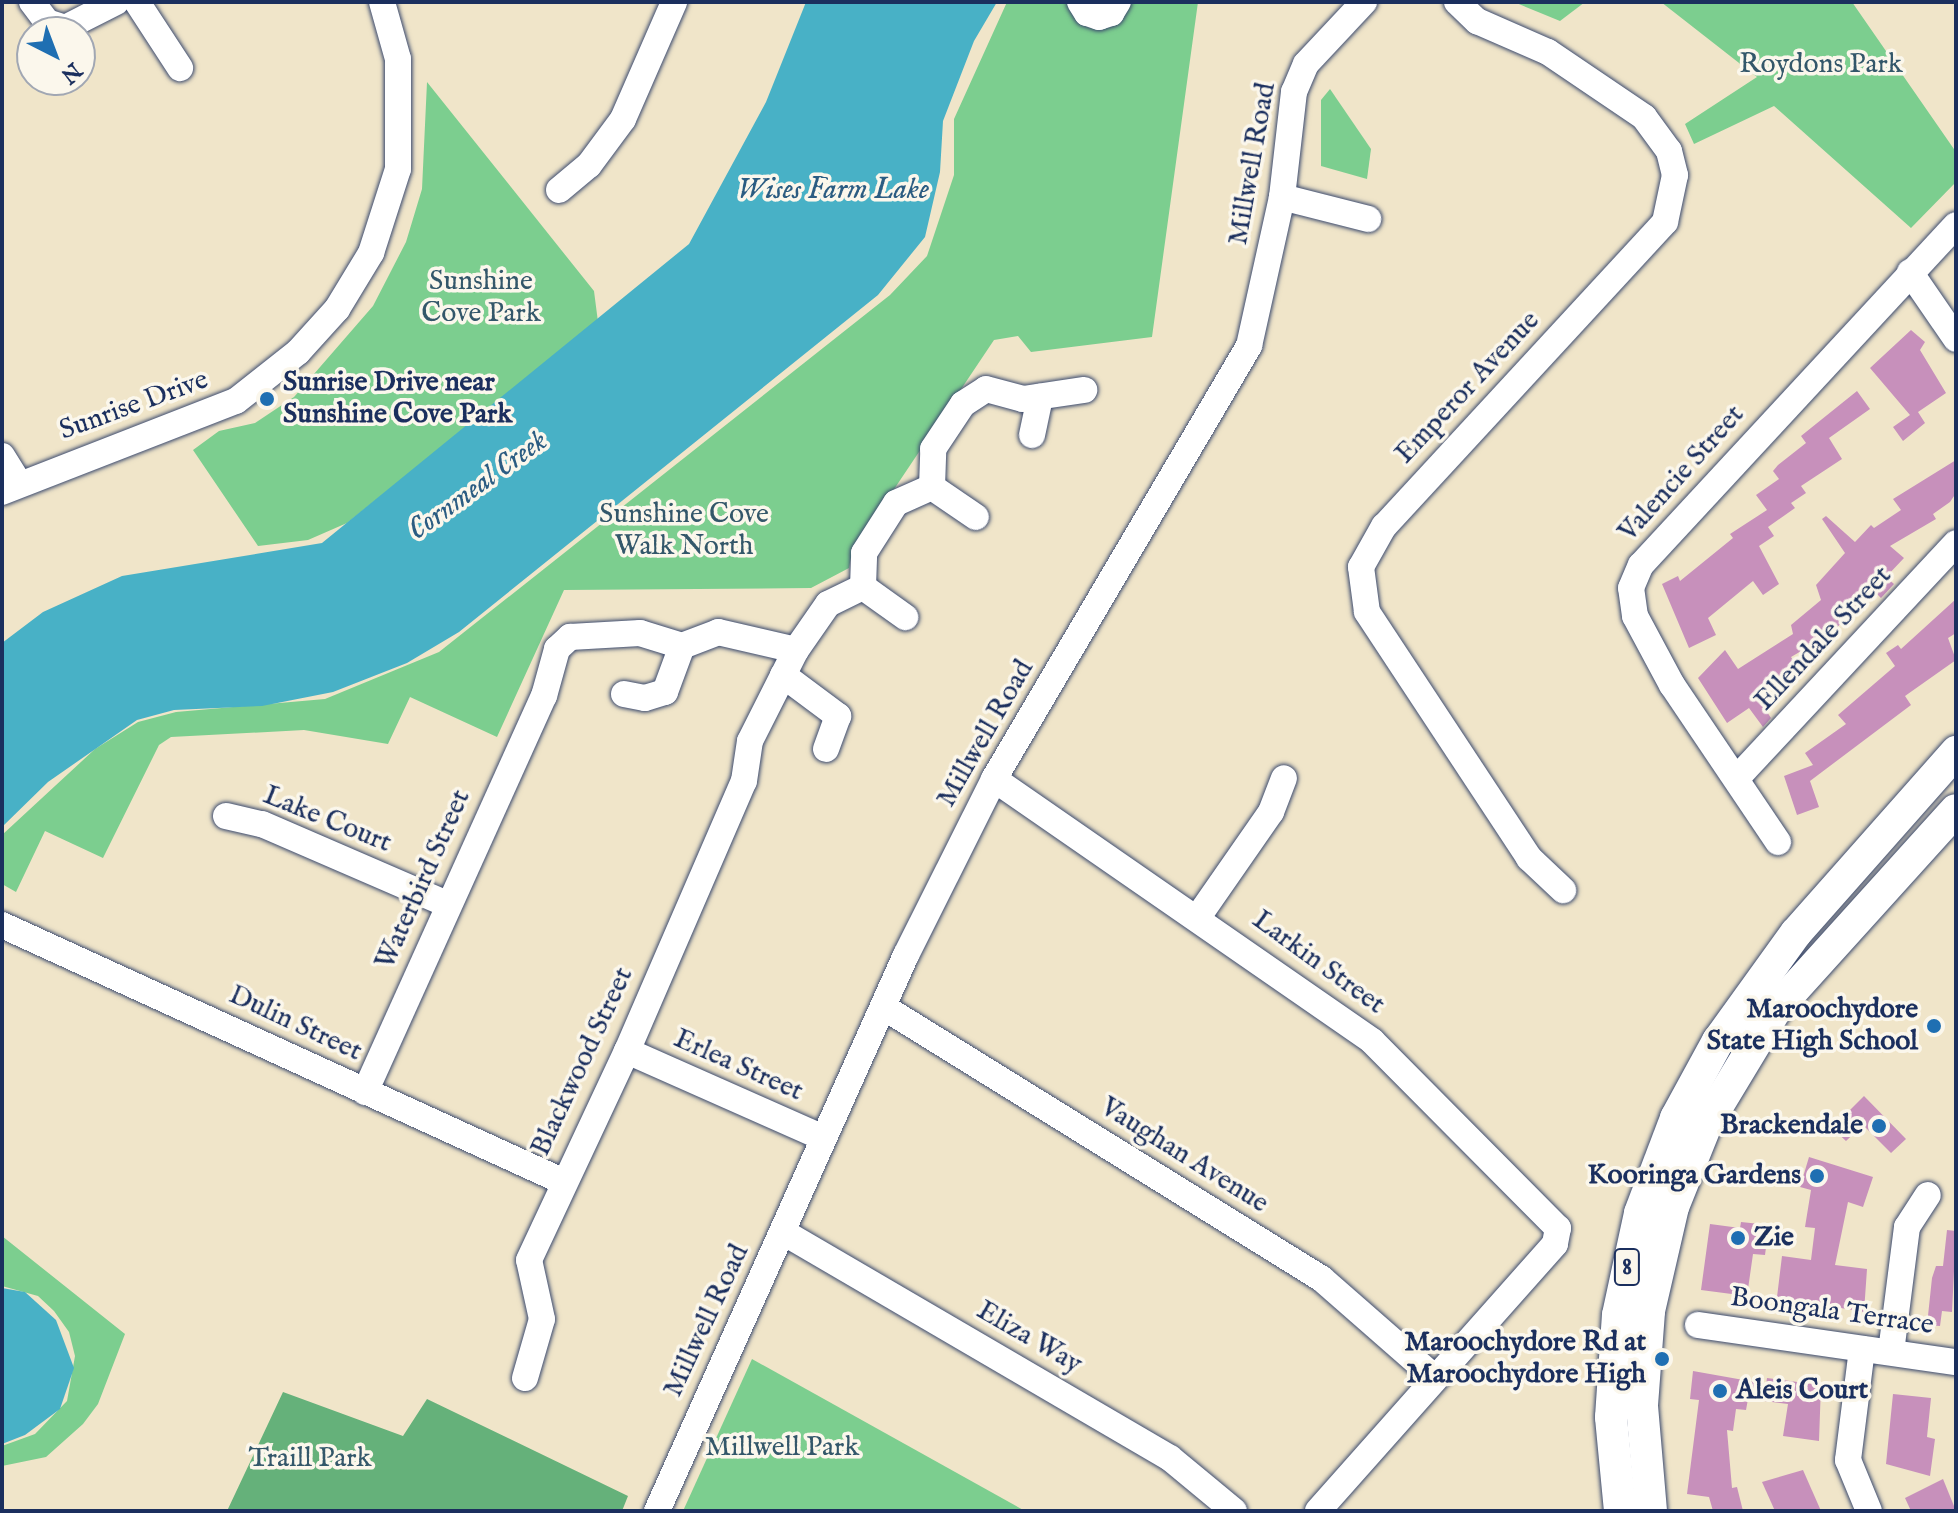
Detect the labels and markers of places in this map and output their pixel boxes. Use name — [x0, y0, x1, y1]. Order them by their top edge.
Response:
place label: Sunrise Drive near Sunshine Cove Park — [283, 366, 512, 432]
marker: Sunrise Drive near Sunshine Cove Park — [258, 390, 276, 408]
place label: Maroochydore State High School — [1707, 993, 1918, 1059]
marker: Maroochydore State High School — [1925, 1017, 1943, 1035]
place label: Brackendale — [1720, 1109, 1863, 1143]
marker: Brackendale — [1870, 1117, 1888, 1135]
place label: Kooringa Gardens — [1587, 1159, 1801, 1193]
marker: Kooringa Gardens — [1808, 1167, 1826, 1185]
place label: Zie — [1754, 1221, 1794, 1255]
marker: Zie — [1729, 1229, 1747, 1247]
place label: Maroochydore Rd at Maroochydore High — [1404, 1326, 1646, 1392]
marker: Maroochydore Rd at Maroochydore High — [1653, 1350, 1671, 1368]
place label: Aleis Court — [1736, 1374, 1868, 1408]
marker: Aleis Court — [1711, 1382, 1729, 1400]

